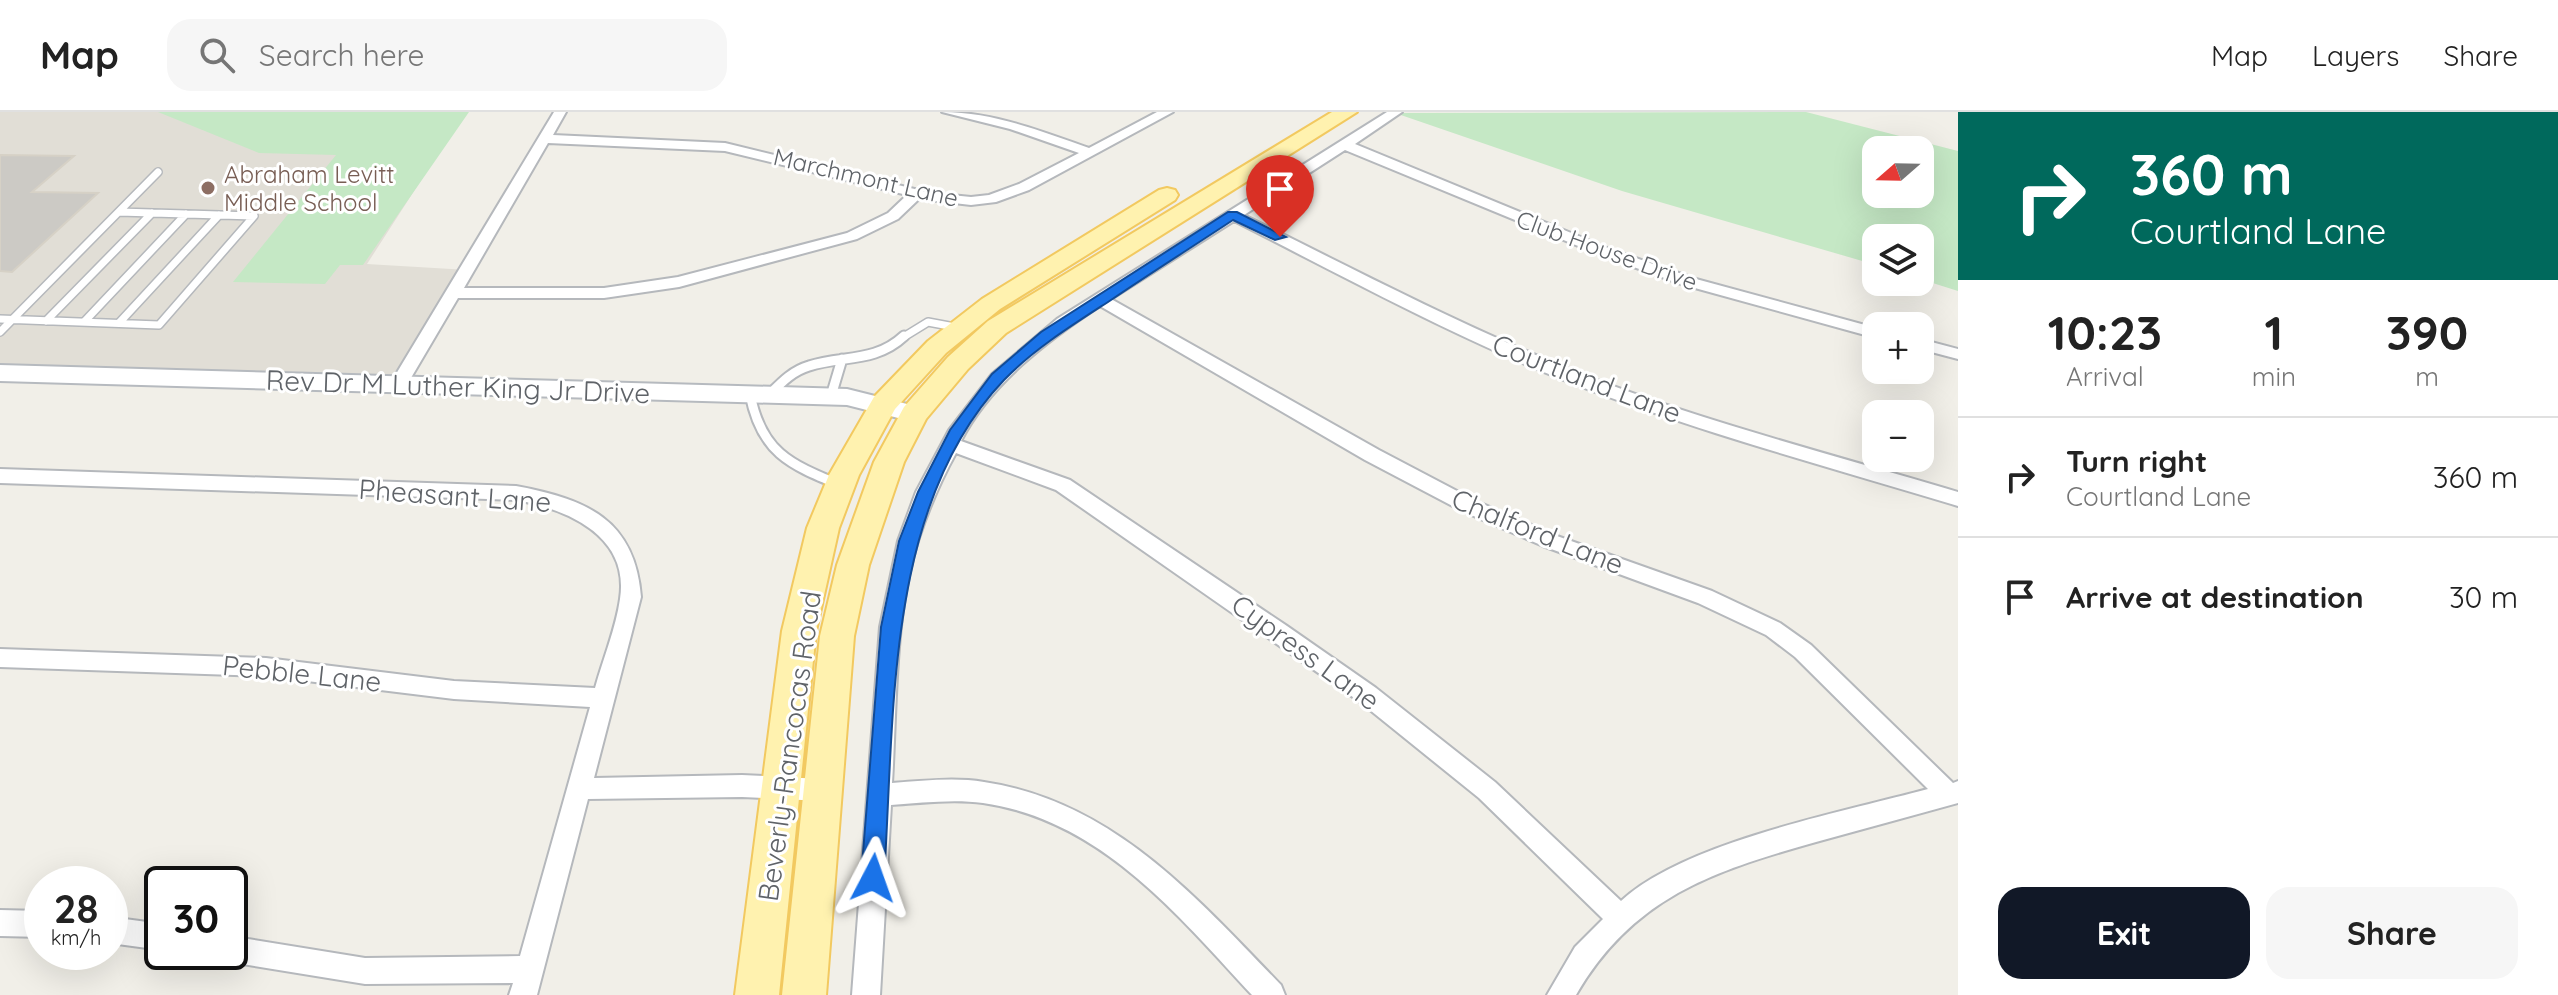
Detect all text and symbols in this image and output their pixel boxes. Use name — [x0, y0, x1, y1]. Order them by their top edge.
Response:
search box — [167, 19, 727, 91]
text: Map — [40, 31, 119, 79]
icon: search — [195, 33, 239, 77]
text: Search here — [259, 36, 424, 74]
text: Map — [2211, 38, 2268, 73]
text: Layers — [2312, 38, 2399, 73]
text: Share — [2443, 38, 2518, 73]
north arrow — [1862, 136, 1934, 208]
map controls — [1862, 136, 1934, 472]
text: 360 m — [2130, 139, 2293, 209]
street label: Marchmont Lane — [771, 141, 961, 213]
icon: right — [1998, 144, 2102, 248]
pin — [1246, 155, 1314, 237]
place label: Abraham Levitt Middle School — [224, 159, 395, 217]
icon: arrive — [1258, 167, 1302, 211]
marker: Abraham Levitt Middle School — [199, 179, 217, 197]
street label: Club House Drive — [1512, 203, 1702, 297]
text: Courtland Lane — [2130, 208, 2386, 253]
button: layers — [1862, 224, 1934, 296]
text: 10:23 — [2048, 302, 2162, 362]
text: 1 — [2265, 302, 2283, 362]
text: 390 — [2386, 302, 2468, 362]
button: + — [1862, 312, 1934, 384]
street label: Courtland Lane — [1488, 326, 1686, 430]
text: Arrival — [2066, 360, 2144, 393]
text: min — [2252, 360, 2296, 393]
text: m — [2415, 360, 2439, 393]
street label: Rev Dr M Luther King Jr Drive — [265, 362, 651, 410]
button: − — [1862, 400, 1934, 472]
text: Turn right — [2066, 442, 2207, 480]
icon: right — [1998, 455, 2042, 499]
text: 360 m — [2433, 458, 2518, 496]
street label: Pheasant Lane — [358, 471, 552, 519]
text: Courtland Lane — [2066, 480, 2251, 513]
street label: Chalford Lane — [1447, 481, 1629, 581]
icon: arrive — [1998, 575, 2042, 619]
text: Arrive at destination — [2066, 578, 2364, 616]
text: 30 m — [2449, 578, 2518, 616]
street label: Cypress Lane — [1225, 586, 1387, 718]
street label: Beverly-Rancocas Road — [750, 589, 828, 903]
street label: Pebble Lane — [221, 647, 383, 699]
position arrow — [831, 836, 915, 920]
speed limit sign: 30 — [144, 866, 248, 970]
text: 28 — [54, 883, 98, 933]
button: Exit — [1998, 887, 2250, 979]
button: Share — [2266, 887, 2518, 979]
text: km/h — [51, 925, 101, 950]

